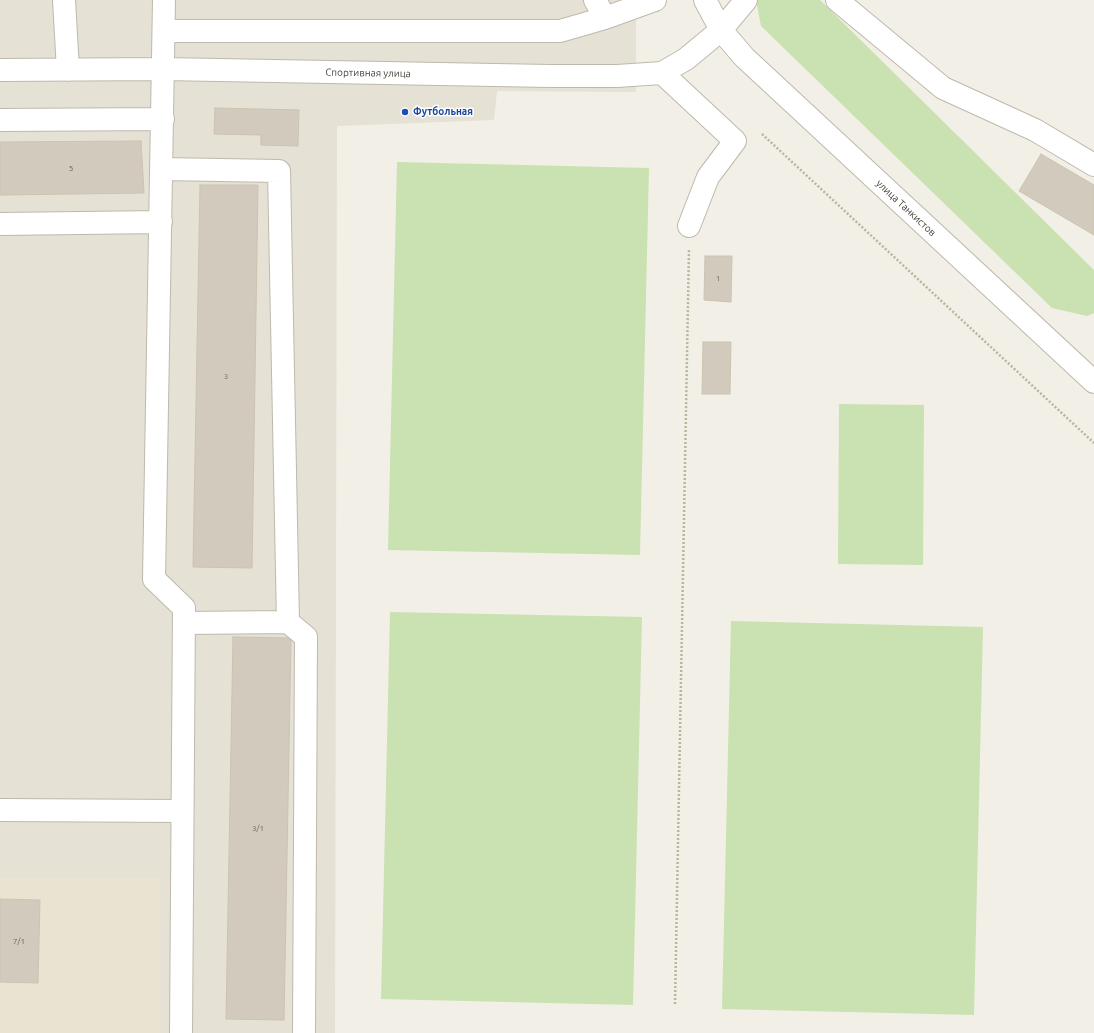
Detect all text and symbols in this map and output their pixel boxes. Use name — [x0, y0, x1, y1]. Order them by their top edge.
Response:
street label: Спортивная улица — [325, 66, 411, 80]
place label: Футбольная — [413, 106, 473, 118]
marker: Футбольная — [400, 107, 410, 117]
house number: 5 — [69, 163, 73, 173]
street label: улица Танкистов — [874, 177, 938, 239]
house number: 1 — [716, 273, 720, 283]
house number: 3 — [224, 371, 228, 381]
house number: 3/1 — [252, 823, 264, 833]
house number: 7/1 — [13, 936, 25, 946]

